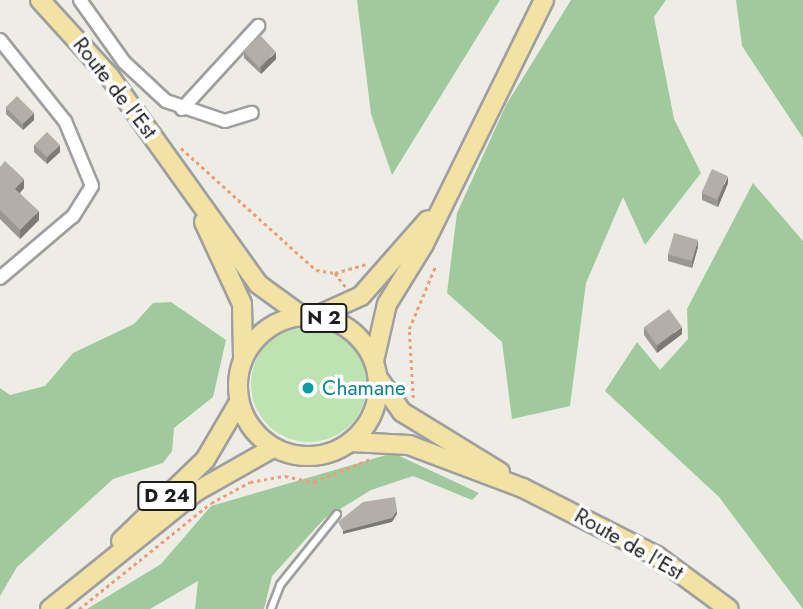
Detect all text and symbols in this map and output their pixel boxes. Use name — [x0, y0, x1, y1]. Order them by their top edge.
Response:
street label: Route de l'Est — [68, 32, 162, 144]
road number: N 2 — [300, 302, 348, 334]
place label: Chamane — [322, 375, 406, 401]
marker: Chamane — [300, 380, 316, 396]
road number: D 24 — [137, 481, 197, 512]
street label: Route de l'Est — [570, 503, 688, 585]

